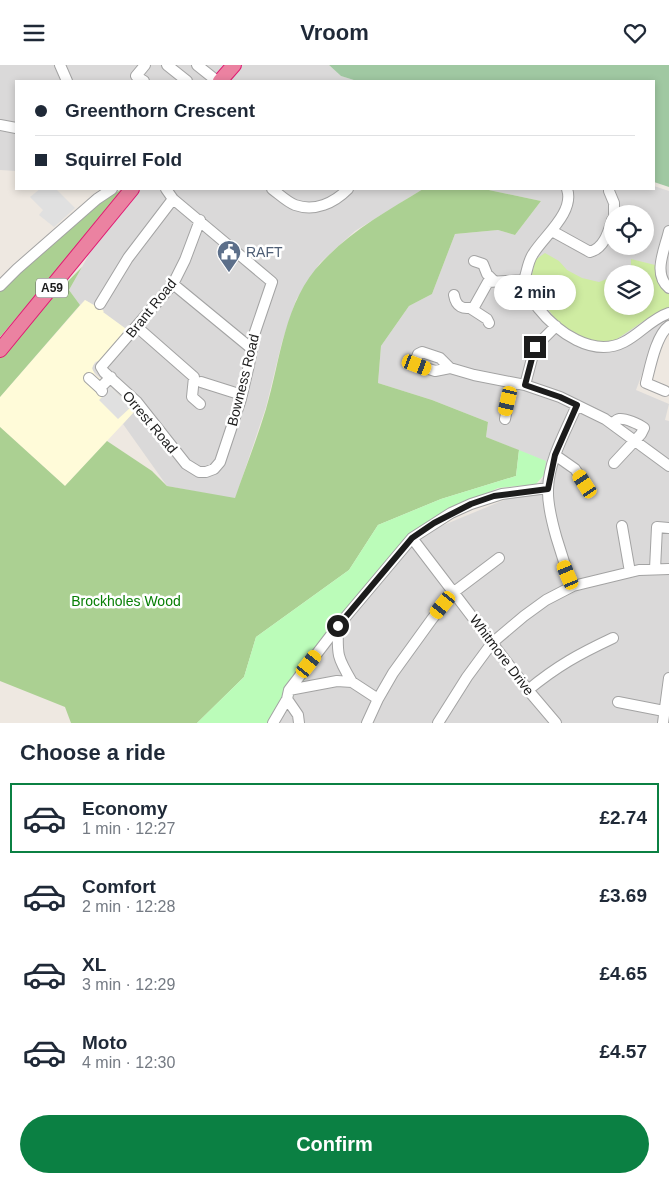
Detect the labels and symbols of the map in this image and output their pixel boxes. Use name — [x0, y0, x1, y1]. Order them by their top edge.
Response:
public building icon: RAFT — [216, 239, 242, 273]
place label: RAFT — [246, 244, 283, 260]
street label: Brant Road — [122, 275, 180, 341]
callout: 2 min — [494, 275, 576, 309]
road number: A59 — [36, 279, 68, 297]
street label: Bowness Road — [224, 332, 262, 428]
route end — [524, 336, 546, 358]
car — [400, 353, 433, 377]
car — [497, 385, 518, 417]
street label: Orrest Road — [119, 388, 181, 456]
car — [570, 467, 599, 501]
car — [555, 558, 580, 592]
car — [427, 589, 458, 621]
park label: Brockholes Wood — [71, 593, 181, 609]
street label: Whitmore Drive — [467, 612, 538, 698]
route start — [327, 615, 349, 637]
car — [293, 648, 324, 680]

